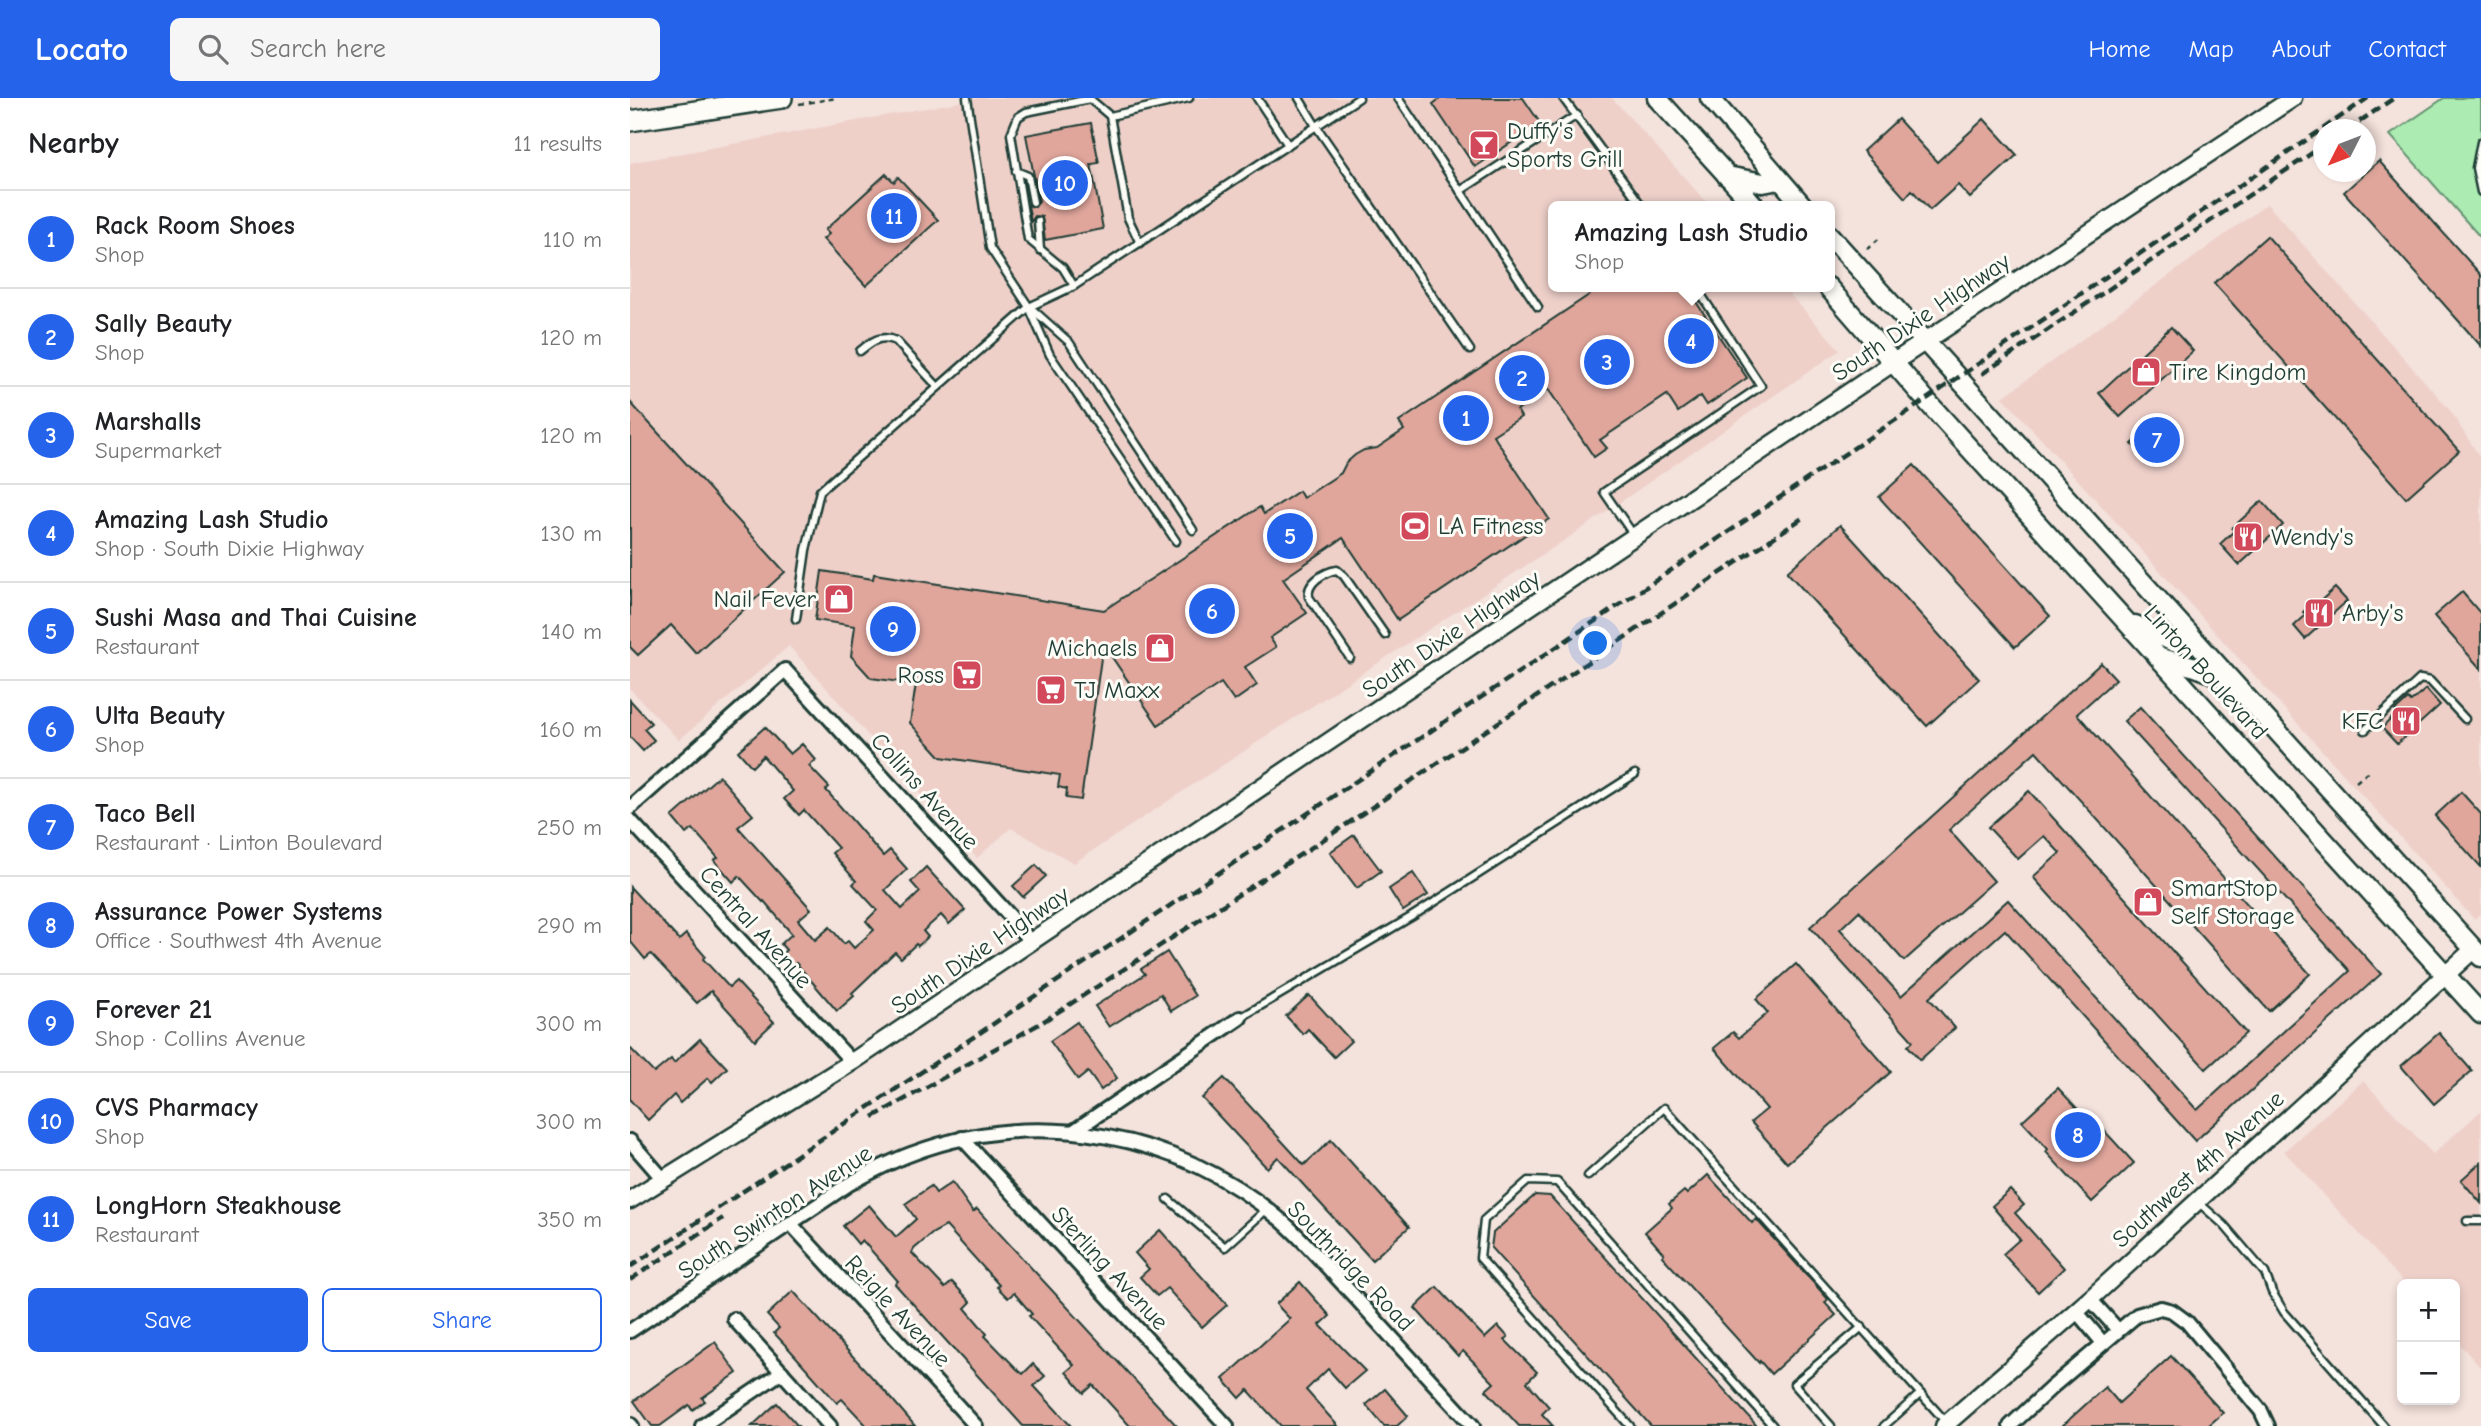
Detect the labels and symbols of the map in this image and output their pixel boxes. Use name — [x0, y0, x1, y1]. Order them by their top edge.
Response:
place label: Duffy's Sports Grill — [1507, 117, 1623, 173]
north arrow — [2313, 119, 2376, 182]
bar icon: Duffy's Sports Grill — [1467, 128, 1501, 162]
pin: 10 — [1042, 157, 1088, 209]
pin: 11 — [871, 190, 917, 242]
street label: South Dixie Highway — [1827, 247, 2016, 387]
pin: 4 — [1668, 315, 1714, 367]
pin: 3 — [1584, 336, 1630, 388]
pin: 2 — [1499, 352, 1545, 404]
shop icon: Tire Kingdom — [2129, 355, 2163, 389]
place label: Tire Kingdom — [2169, 358, 2306, 386]
pin: 1 — [1443, 392, 1489, 444]
pin: 7 — [2134, 414, 2180, 466]
sports icon: LA Fitness — [1398, 509, 1432, 543]
pin: 5 — [1267, 510, 1313, 562]
place label: LA Fitness — [1438, 512, 1543, 540]
restaurant icon: Wendy's — [2231, 520, 2265, 554]
place label: Wendy's — [2271, 523, 2354, 551]
street label: South Dixie Highway — [1357, 564, 1546, 704]
shop icon: Nail Fever — [822, 582, 856, 616]
place label: Nail Fever — [713, 585, 816, 613]
pin: 6 — [1189, 585, 1235, 637]
restaurant icon: Arby's — [2302, 596, 2336, 630]
street label: Linton Boulevard — [2138, 599, 2274, 745]
place label: Arby's — [2342, 599, 2404, 627]
pin: 9 — [870, 603, 916, 655]
your location — [1578, 626, 1612, 660]
shop icon: Michaels — [1143, 631, 1177, 665]
place label: Michaels — [1047, 634, 1137, 662]
supermarket icon: Ross — [950, 658, 984, 692]
place label: Ross — [897, 661, 944, 689]
supermarket icon: TJ Maxx — [1034, 673, 1068, 707]
place label: TJ Maxx — [1074, 676, 1160, 704]
restaurant icon: KFC — [2389, 704, 2423, 738]
place label: KFC — [2342, 707, 2383, 735]
street label: Collins Avenue — [865, 727, 985, 855]
street label: Central Avenue — [694, 860, 818, 994]
place label: SmartStop Self Storage — [2171, 874, 2295, 930]
street label: South Dixie Highway — [886, 880, 1075, 1020]
shop icon: SmartStop Self Storage — [2131, 885, 2165, 919]
street label: Southwest 4th Avenue — [2106, 1085, 2290, 1253]
pin: 8 — [2055, 1109, 2101, 1161]
street label: South Swinton Avenue — [673, 1139, 877, 1285]
street label: Southridge Road — [1282, 1195, 1420, 1337]
street label: Sterling Avenue — [1046, 1200, 1174, 1336]
street label: Reigle Avenue — [839, 1249, 957, 1373]

